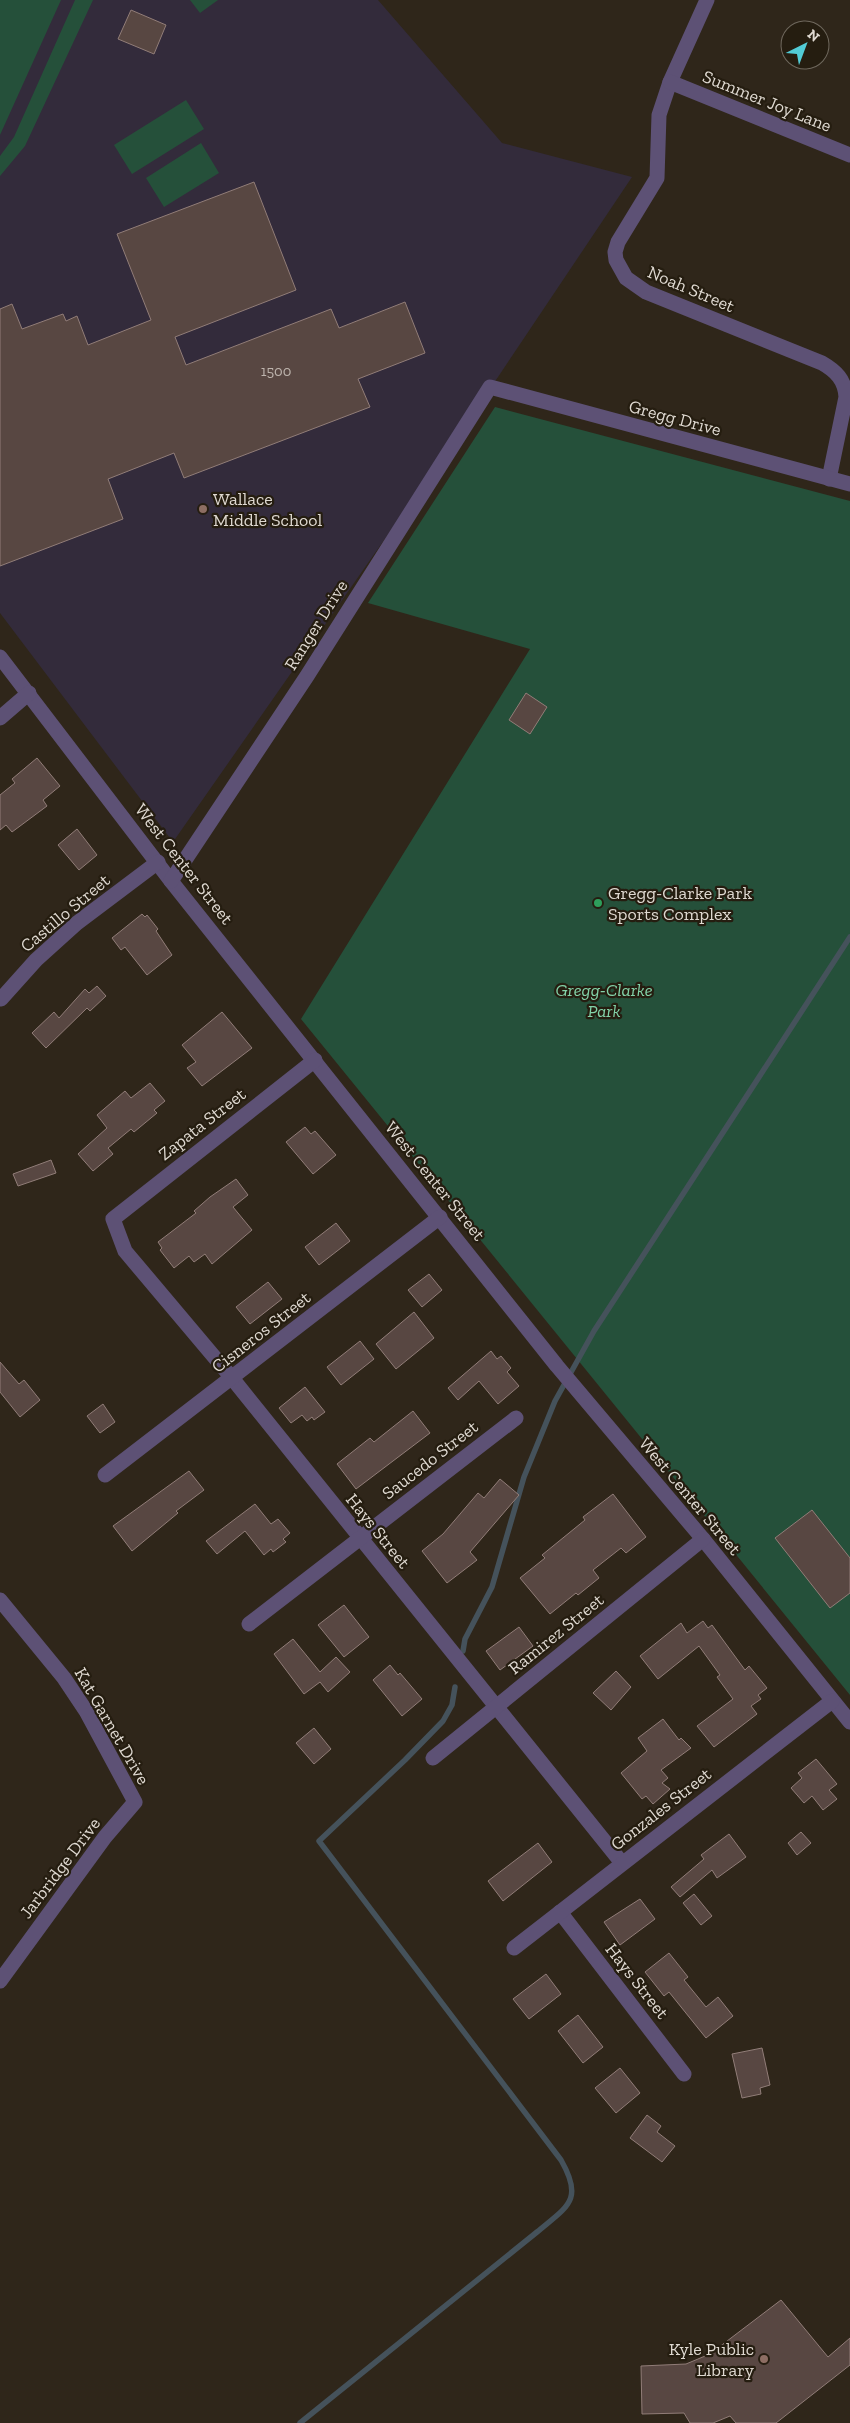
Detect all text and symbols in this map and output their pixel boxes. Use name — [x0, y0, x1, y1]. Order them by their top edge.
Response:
north arrow — [780, 20, 830, 70]
text: N — [804, 26, 823, 46]
street label: Summer Joy Lane — [699, 65, 835, 137]
street label: Noah Street — [644, 261, 738, 317]
house number: 1500 — [261, 362, 291, 380]
street label: Gregg Drive — [626, 395, 724, 441]
place label: Wallace Middle School — [213, 488, 322, 531]
marker: Wallace Middle School — [197, 503, 209, 515]
street label: Ranger Drive — [280, 576, 352, 674]
street label: West Center Street — [130, 799, 238, 929]
street label: Castillo Street — [16, 869, 115, 957]
place label: Gregg-Clarke Park Sports Complex — [608, 882, 753, 925]
marker: Gregg-Clarke Park Sports Complex — [592, 897, 604, 909]
park label: Gregg-Clarke Park — [555, 979, 653, 1022]
street label: Zapata Street — [154, 1083, 250, 1165]
street label: West Center Street — [380, 1117, 490, 1245]
street label: Cisneros Street — [207, 1286, 315, 1377]
street label: Saucedo Street — [378, 1415, 483, 1504]
street label: West Center Street — [634, 1432, 746, 1560]
street label: Hays Street — [341, 1489, 415, 1573]
street label: Ramirez Street — [504, 1589, 608, 1679]
street label: Kat Garnet Drive — [70, 1664, 154, 1788]
street label: Gonzales Street — [606, 1763, 716, 1855]
street label: Jarbridge Drive — [15, 1813, 105, 1923]
street label: Hays Street — [601, 1939, 674, 2024]
place label: Kyle Public Library — [669, 2338, 755, 2381]
marker: Kyle Public Library — [758, 2353, 770, 2365]

